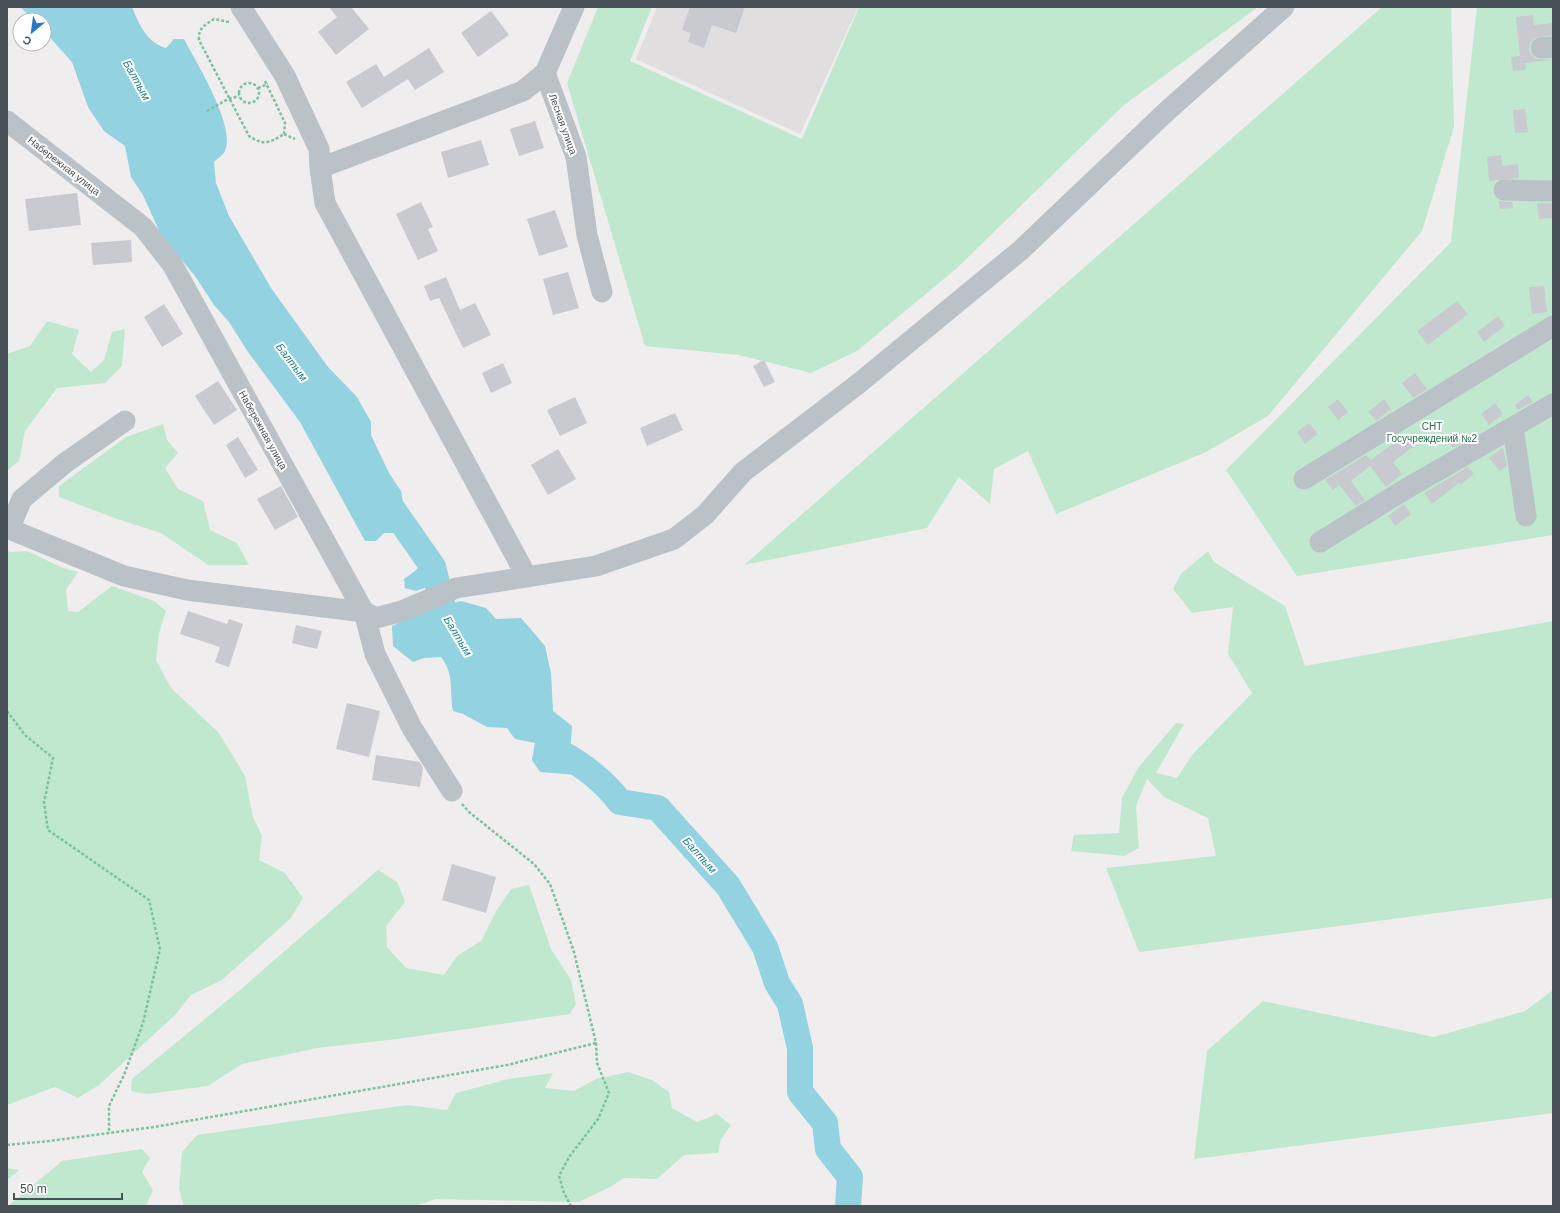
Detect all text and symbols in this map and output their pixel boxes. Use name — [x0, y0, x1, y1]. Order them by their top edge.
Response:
north arrow — [12, 12, 52, 52]
text: С — [21, 34, 34, 48]
water label: Балтым — [121, 58, 153, 103]
street label: Лесная улица — [547, 92, 579, 156]
street label: Набережная улица — [26, 134, 103, 198]
water label: Балтым — [274, 341, 310, 384]
street label: Набережная улица — [237, 389, 289, 472]
park label: СНТ Госучреждений №2 — [1387, 421, 1478, 444]
water label: Балтым — [441, 614, 475, 658]
water label: Балтым — [681, 835, 720, 876]
scale bar — [14, 1175, 122, 1201]
text: 50 m — [20, 1182, 47, 1196]

